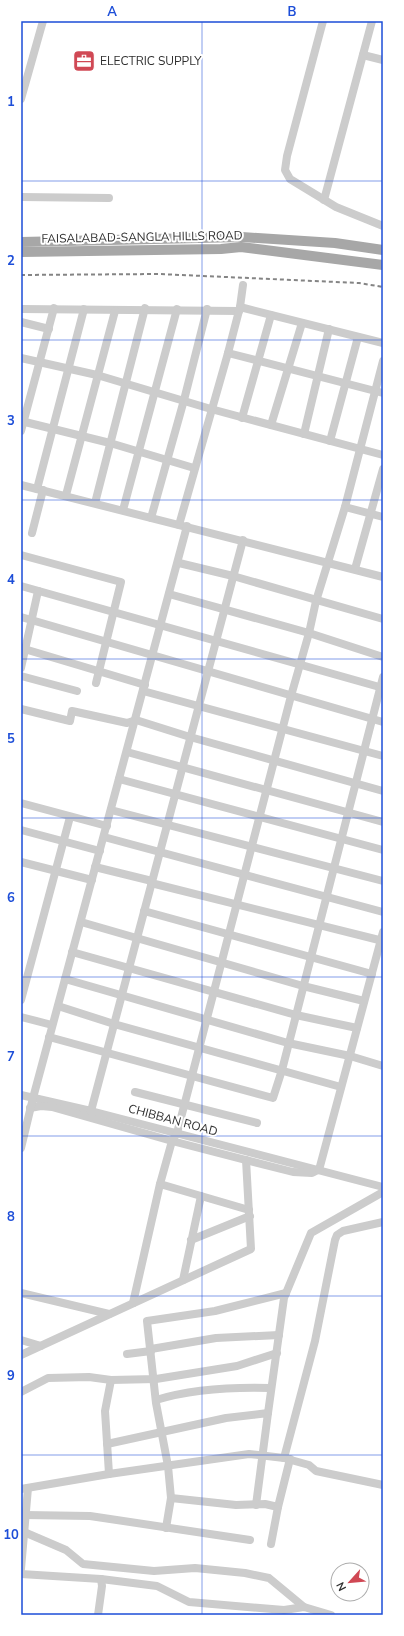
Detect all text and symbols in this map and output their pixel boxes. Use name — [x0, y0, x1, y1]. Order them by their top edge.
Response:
text: A — [107, 3, 117, 21]
text: B — [288, 3, 297, 21]
office icon: ELECTRIC SUPPLY — [71, 48, 97, 74]
place label: ELECTRIC SUPPLY — [100, 53, 202, 69]
text: 1 — [7, 93, 15, 111]
street label: FAISALABAD-SANGLA HILLS ROAD — [41, 227, 243, 247]
text: 2 — [7, 252, 15, 270]
text: 3 — [7, 412, 15, 430]
text: 4 — [7, 571, 15, 589]
text: 5 — [7, 730, 15, 748]
text: 6 — [7, 889, 15, 907]
text: 7 — [7, 1048, 15, 1066]
street label: CHIBBAN ROAD — [127, 1100, 219, 1140]
text: 8 — [7, 1208, 15, 1226]
text: 9 — [7, 1367, 15, 1385]
text: 10 — [3, 1526, 19, 1544]
north arrow — [330, 1562, 370, 1602]
text: N — [333, 1579, 350, 1593]

